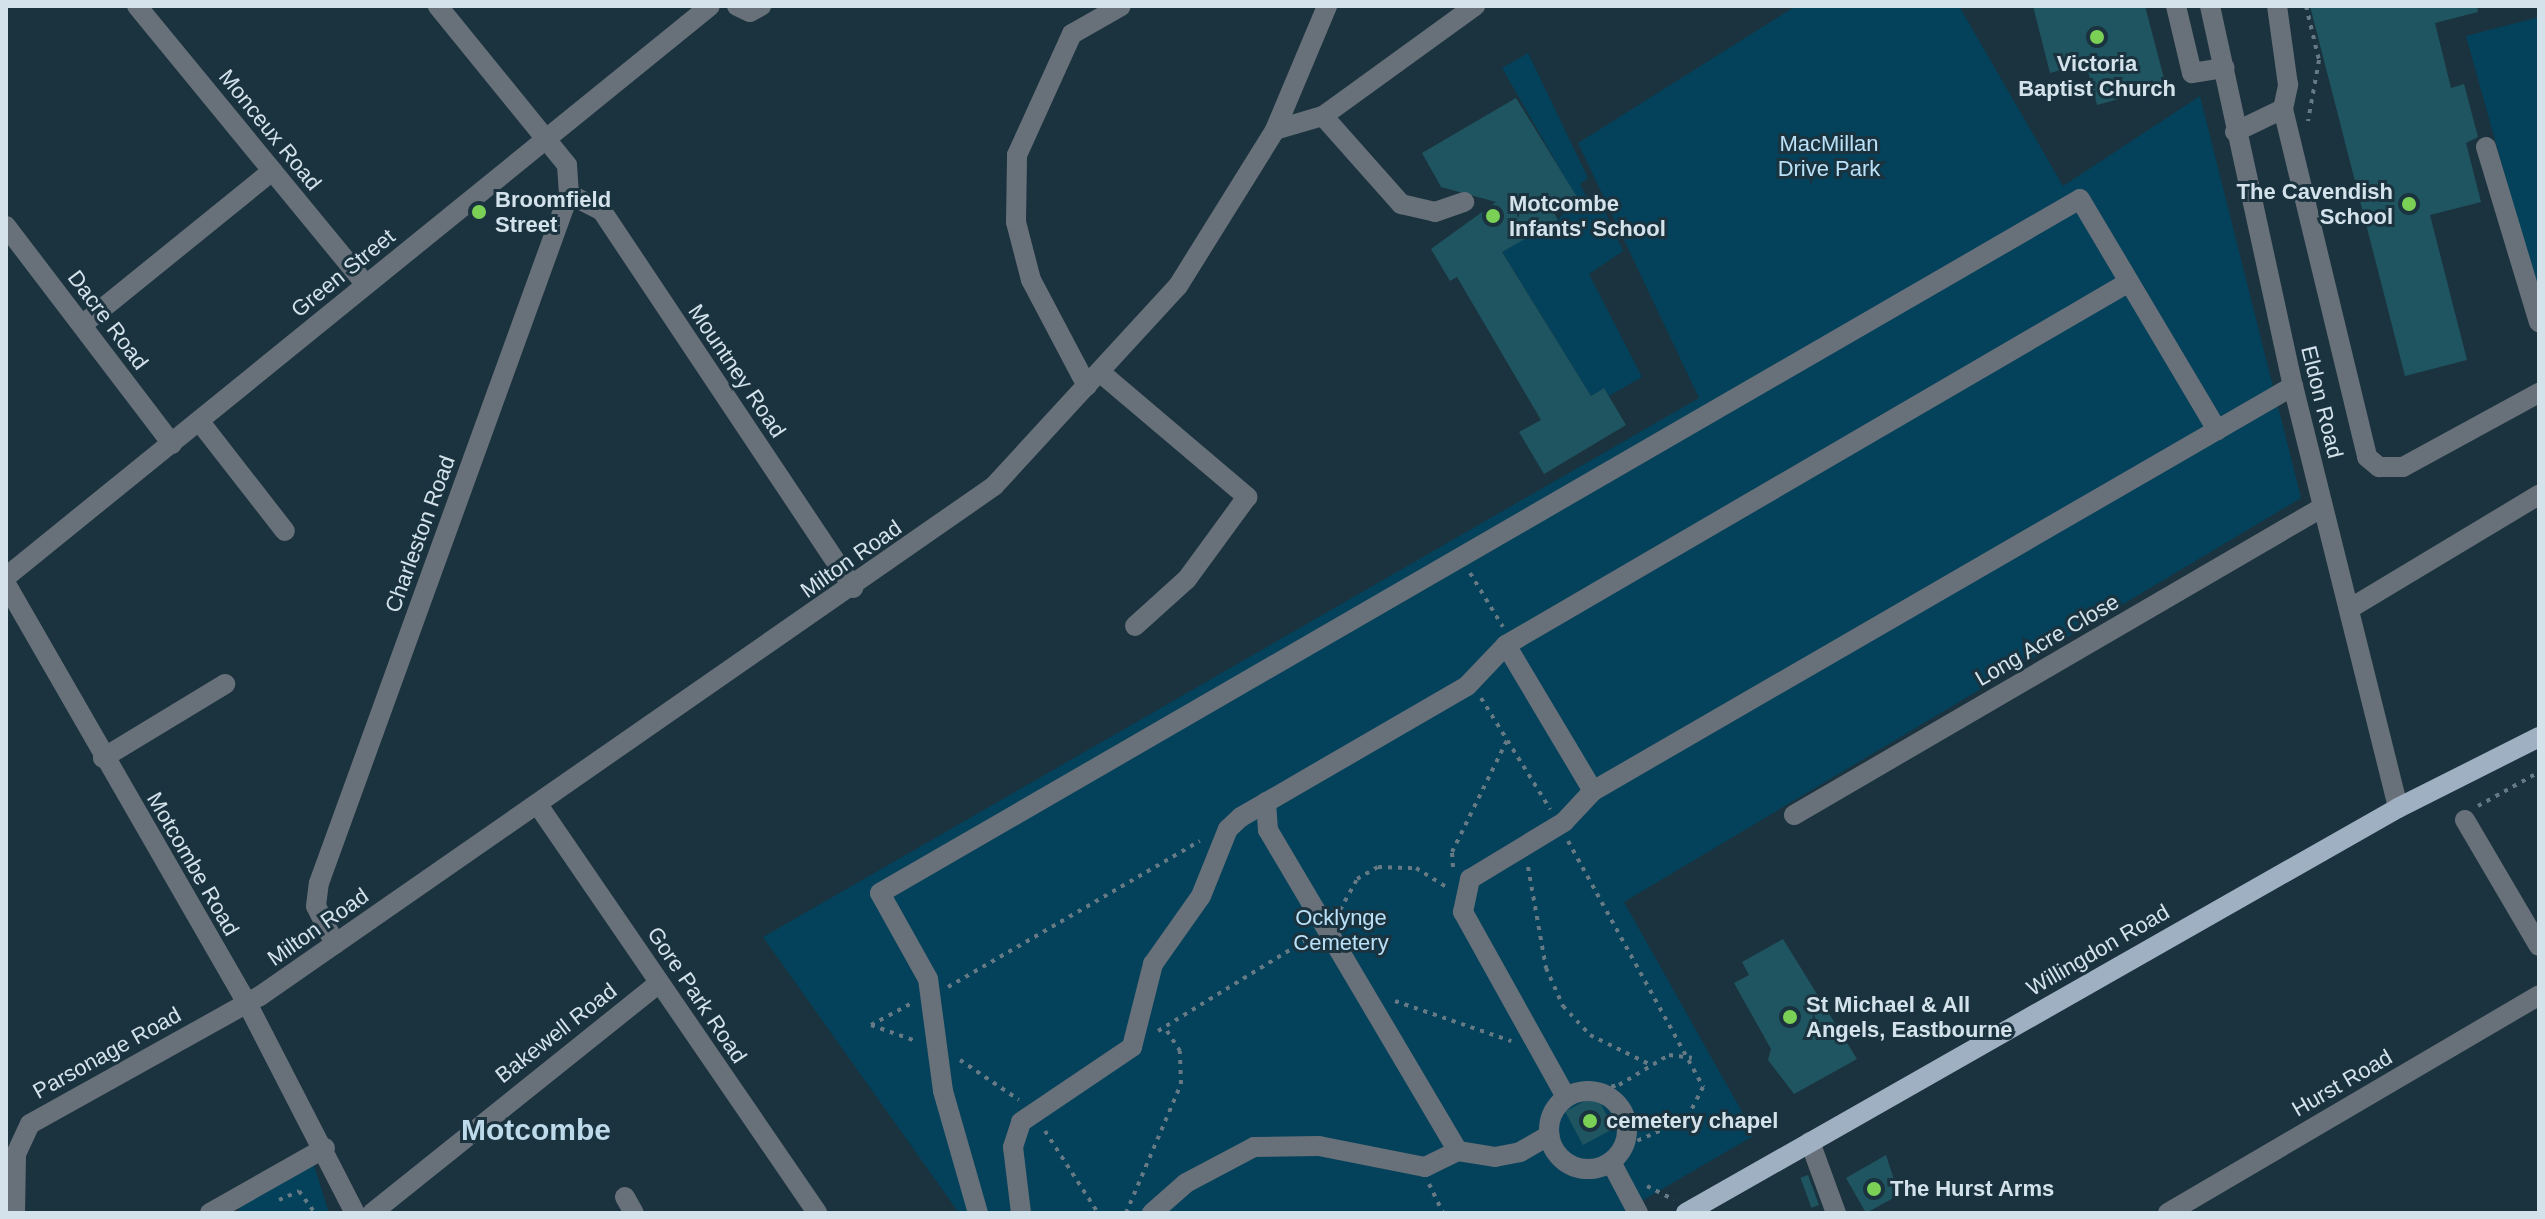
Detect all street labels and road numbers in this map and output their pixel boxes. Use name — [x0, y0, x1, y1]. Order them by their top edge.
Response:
street label: Monceux Road — [213, 64, 327, 196]
street label: Green Street — [286, 223, 400, 323]
street label: Dacre Road — [62, 265, 154, 375]
street label: Mountney Road — [683, 299, 791, 443]
street label: Eldon Road — [2295, 343, 2349, 461]
street label: Charleston Road — [379, 452, 461, 616]
street label: Milton Road — [795, 515, 907, 603]
street label: Long Acre Close — [1970, 588, 2124, 692]
street label: Motcombe Road — [141, 788, 245, 940]
street label: Milton Road — [262, 883, 374, 971]
street label: Willingdon Road — [2022, 899, 2174, 1001]
street label: Gore Park Road — [642, 922, 752, 1068]
street label: Bakewell Road — [490, 977, 622, 1089]
street label: Parsonage Road — [28, 1001, 186, 1105]
street label: Hurst Road — [2287, 1044, 2397, 1122]

